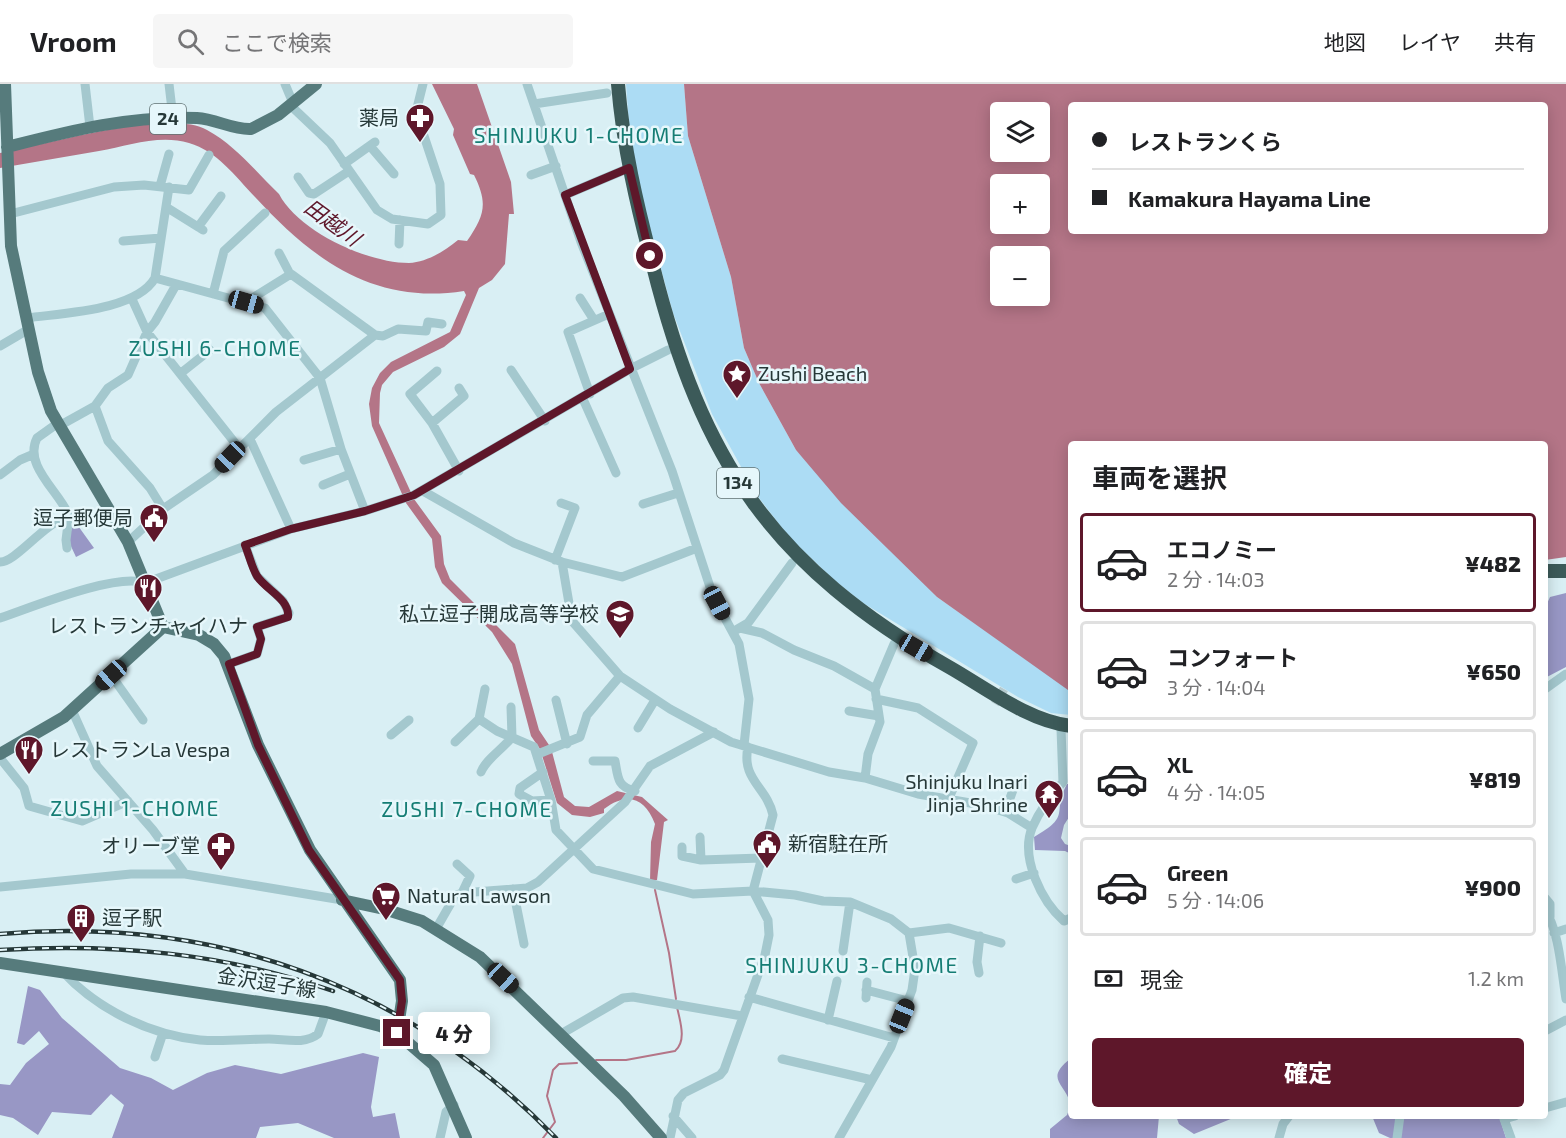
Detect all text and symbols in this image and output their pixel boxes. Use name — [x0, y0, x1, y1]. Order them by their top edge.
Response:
search box — [153, 14, 573, 68]
text: Vroom — [30, 24, 117, 58]
icon: search — [174, 25, 207, 58]
text: ここで検索 — [222, 29, 332, 55]
text: 地図 — [1324, 29, 1366, 54]
text: レイヤ — [1399, 29, 1461, 54]
text: 共有 — [1494, 29, 1536, 54]
pharmacy icon: 薬局 — [404, 102, 436, 144]
map controls — [990, 102, 1050, 306]
button: layers — [990, 102, 1050, 162]
road number: 24 — [150, 104, 186, 134]
place label: 薬局 — [359, 105, 399, 129]
district label: SHINJUKU 1-CHOME — [474, 122, 684, 147]
text: レストランくら — [1128, 128, 1282, 154]
button: + — [990, 174, 1050, 234]
text: Kamakura Hayama Line — [1128, 185, 1371, 211]
water label: 田越川 — [300, 193, 367, 252]
route start — [636, 242, 663, 269]
button: − — [990, 246, 1050, 306]
car — [226, 288, 266, 316]
district label: ZUSHI 6-CHOME — [128, 335, 302, 360]
place icon: Zushi Beach — [721, 358, 753, 400]
place label: Zushi Beach — [758, 361, 867, 385]
car — [211, 438, 249, 476]
text: 車両を選択 — [1092, 461, 1227, 493]
road number: 134 — [717, 468, 759, 498]
public building icon: 逗子郵便局 — [138, 502, 170, 544]
place label: 逗子郵便局 — [33, 505, 133, 529]
icon: car — [1095, 536, 1149, 590]
text: エコノミー — [1167, 536, 1277, 562]
text: ¥482 — [1465, 550, 1521, 576]
text: 2 分 · 14:03 — [1167, 567, 1265, 591]
restaurant icon: レストランチャイハナ — [132, 572, 164, 614]
car — [701, 583, 733, 623]
school or university icon: 私立逗子開成高等学校 — [604, 598, 636, 640]
place label: 私立逗子開成高等学校 — [399, 601, 599, 625]
place label: レストランチャイハナ — [48, 613, 248, 637]
car — [896, 631, 936, 665]
icon: car — [1095, 644, 1149, 698]
text: コンフォート — [1167, 644, 1298, 670]
car — [92, 656, 130, 694]
text: ¥650 — [1466, 658, 1521, 684]
text: 3 分 · 14:04 — [1167, 675, 1266, 699]
restaurant icon: レストランLa Vespa — [13, 734, 45, 776]
place label: レストランLa Vespa — [50, 737, 230, 761]
text: XL — [1167, 751, 1193, 777]
icon: car — [1095, 752, 1149, 806]
text: ¥819 — [1469, 766, 1521, 792]
place label: Shinjuku Inari Jinja Shrine — [905, 769, 1028, 816]
temple icon: Shinjuku Inari Jinja Shrine — [1033, 778, 1065, 820]
text: 4 分 · 14:05 — [1167, 780, 1265, 804]
district label: ZUSHI 1-CHOME — [50, 795, 220, 820]
district label: ZUSHI 7-CHOME — [381, 796, 553, 821]
public building icon: 新宿駐在所 — [751, 828, 783, 870]
pharmacy icon: オリーブ堂 — [205, 830, 237, 872]
place label: 新宿駐在所 — [788, 831, 888, 855]
place label: オリーブ堂 — [101, 833, 200, 857]
text: Green — [1167, 859, 1229, 885]
icon: car — [1095, 860, 1149, 914]
text: ¥900 — [1464, 874, 1521, 900]
supermarket icon: Natural Lawson — [370, 880, 402, 922]
place label: Natural Lawson — [407, 883, 551, 907]
text: 5 分 · 14:06 — [1167, 888, 1264, 912]
building icon: 逗子駅 — [65, 902, 97, 944]
place label: 逗子駅 — [102, 905, 162, 929]
district label: SHINJUKU 3-CHOME — [745, 952, 959, 977]
car — [484, 959, 522, 997]
street label: 金沢逗子線 — [216, 962, 318, 1002]
icon: cash — [1092, 962, 1125, 995]
text: 現金 — [1140, 966, 1184, 992]
text: 1.2 km — [1468, 966, 1524, 990]
car — [887, 996, 917, 1036]
callout: 4 分 — [418, 1012, 490, 1054]
route end — [383, 1019, 410, 1046]
text: 4 分 — [435, 1021, 473, 1045]
button: 確定 — [1092, 1038, 1524, 1107]

